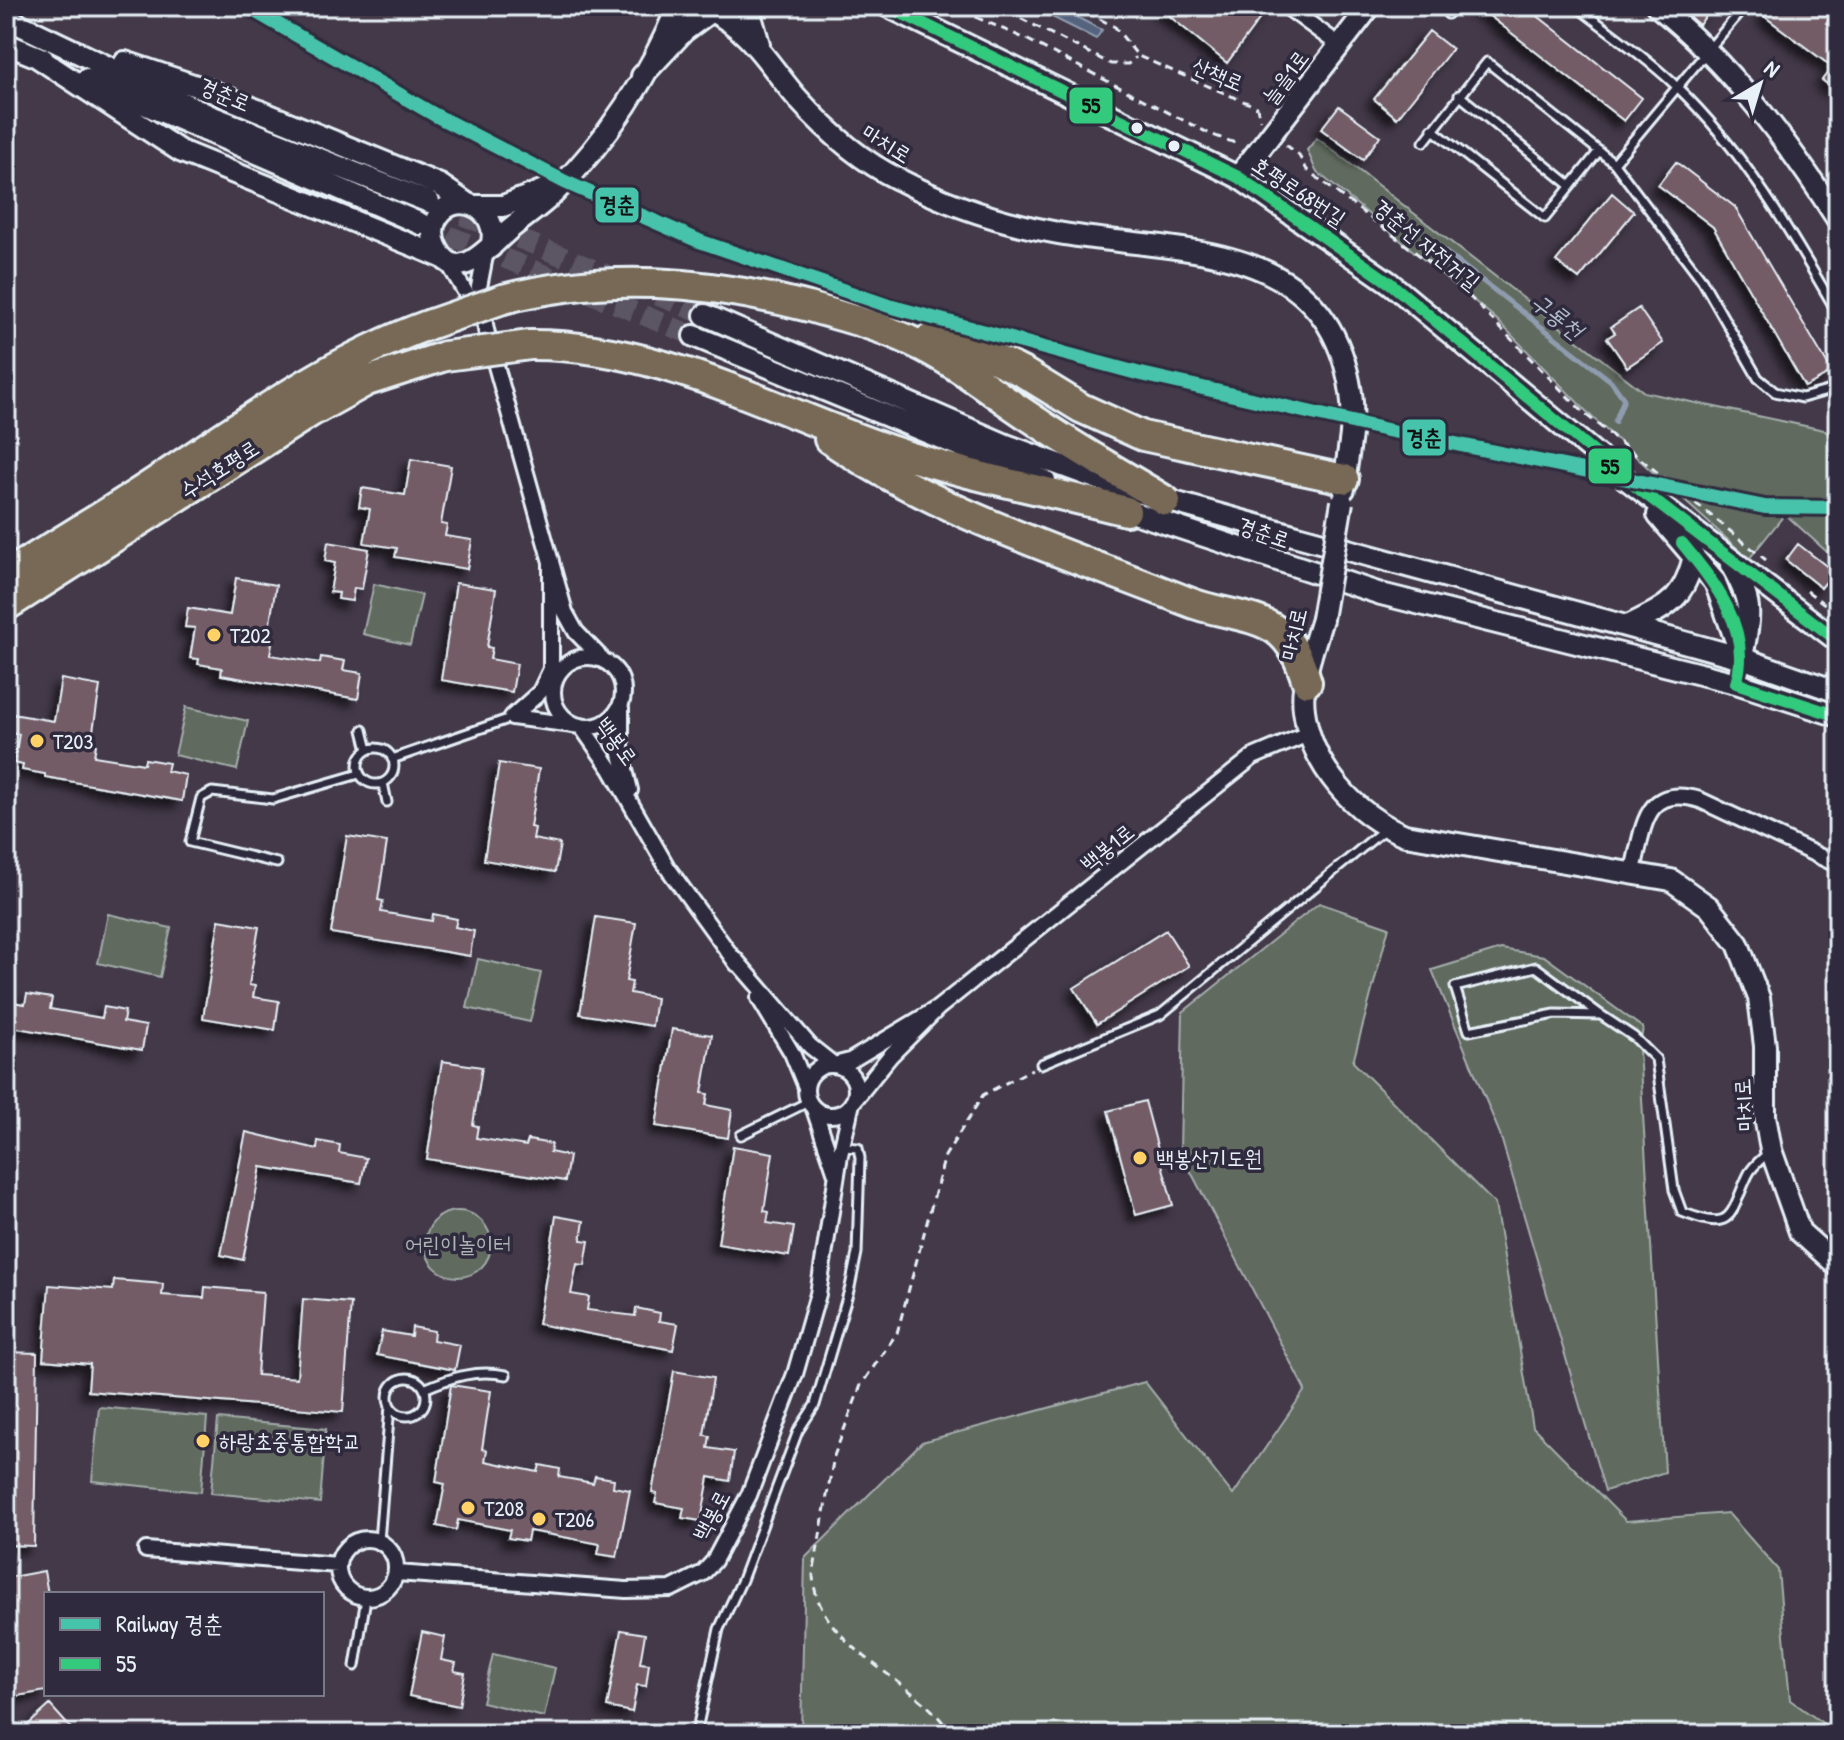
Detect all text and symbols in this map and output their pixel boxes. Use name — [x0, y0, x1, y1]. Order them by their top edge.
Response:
street label: 늘을1로 — [1255, 44, 1315, 110]
north arrow — [1720, 44, 1800, 124]
street label: 산책로 — [1188, 50, 1248, 98]
text: N — [1758, 53, 1786, 84]
street label: 경춘로 — [195, 70, 255, 118]
line badge: 55 — [1068, 86, 1114, 125]
text: 55 — [1082, 90, 1101, 120]
street label: 마치로 — [857, 116, 917, 170]
unlabelled marker — [1129, 120, 1145, 136]
unlabelled marker — [1166, 138, 1182, 154]
street label: 호평로68번길 — [1246, 149, 1352, 233]
line badge: 경춘 — [594, 186, 640, 224]
text: 경춘 — [599, 189, 635, 219]
street label: 경춘선 자전거길 — [1367, 192, 1487, 296]
water label: 구룡천 — [1525, 285, 1592, 347]
line badge: 경춘 — [1401, 418, 1447, 457]
text: 경춘 — [1406, 422, 1442, 452]
street label: 수석호평로 — [174, 432, 264, 506]
line badge: 55 — [1587, 447, 1633, 485]
text: 55 — [1601, 451, 1620, 481]
street label: 경춘로 — [1234, 509, 1294, 555]
street label: 마치로 — [1272, 605, 1314, 663]
place label: T202 — [230, 620, 271, 650]
marker: T202 — [205, 626, 223, 644]
street label: 백봉로 — [589, 711, 645, 771]
place label: T203 — [53, 726, 93, 756]
marker: T203 — [28, 732, 46, 750]
street label: 백봉1로 — [1074, 816, 1140, 878]
street label: 마치로 — [1727, 1078, 1759, 1132]
place label: 백봉산기도원 — [1156, 1143, 1262, 1173]
marker: 백봉산기도원 — [1131, 1149, 1149, 1167]
park label: 어린이놀이터 — [405, 1229, 511, 1259]
place label: 하랑초중통합학교 — [219, 1426, 361, 1456]
marker: 하랑초중통합학교 — [194, 1432, 212, 1450]
street label: 백봉로 — [685, 1485, 737, 1545]
place label: T208 — [484, 1493, 524, 1523]
marker: T208 — [459, 1499, 477, 1517]
place label: T206 — [555, 1504, 594, 1534]
marker: T206 — [530, 1510, 548, 1528]
legend — [44, 1592, 324, 1696]
text: Railway 경춘 — [116, 1607, 223, 1639]
text: 55 — [116, 1647, 136, 1679]

